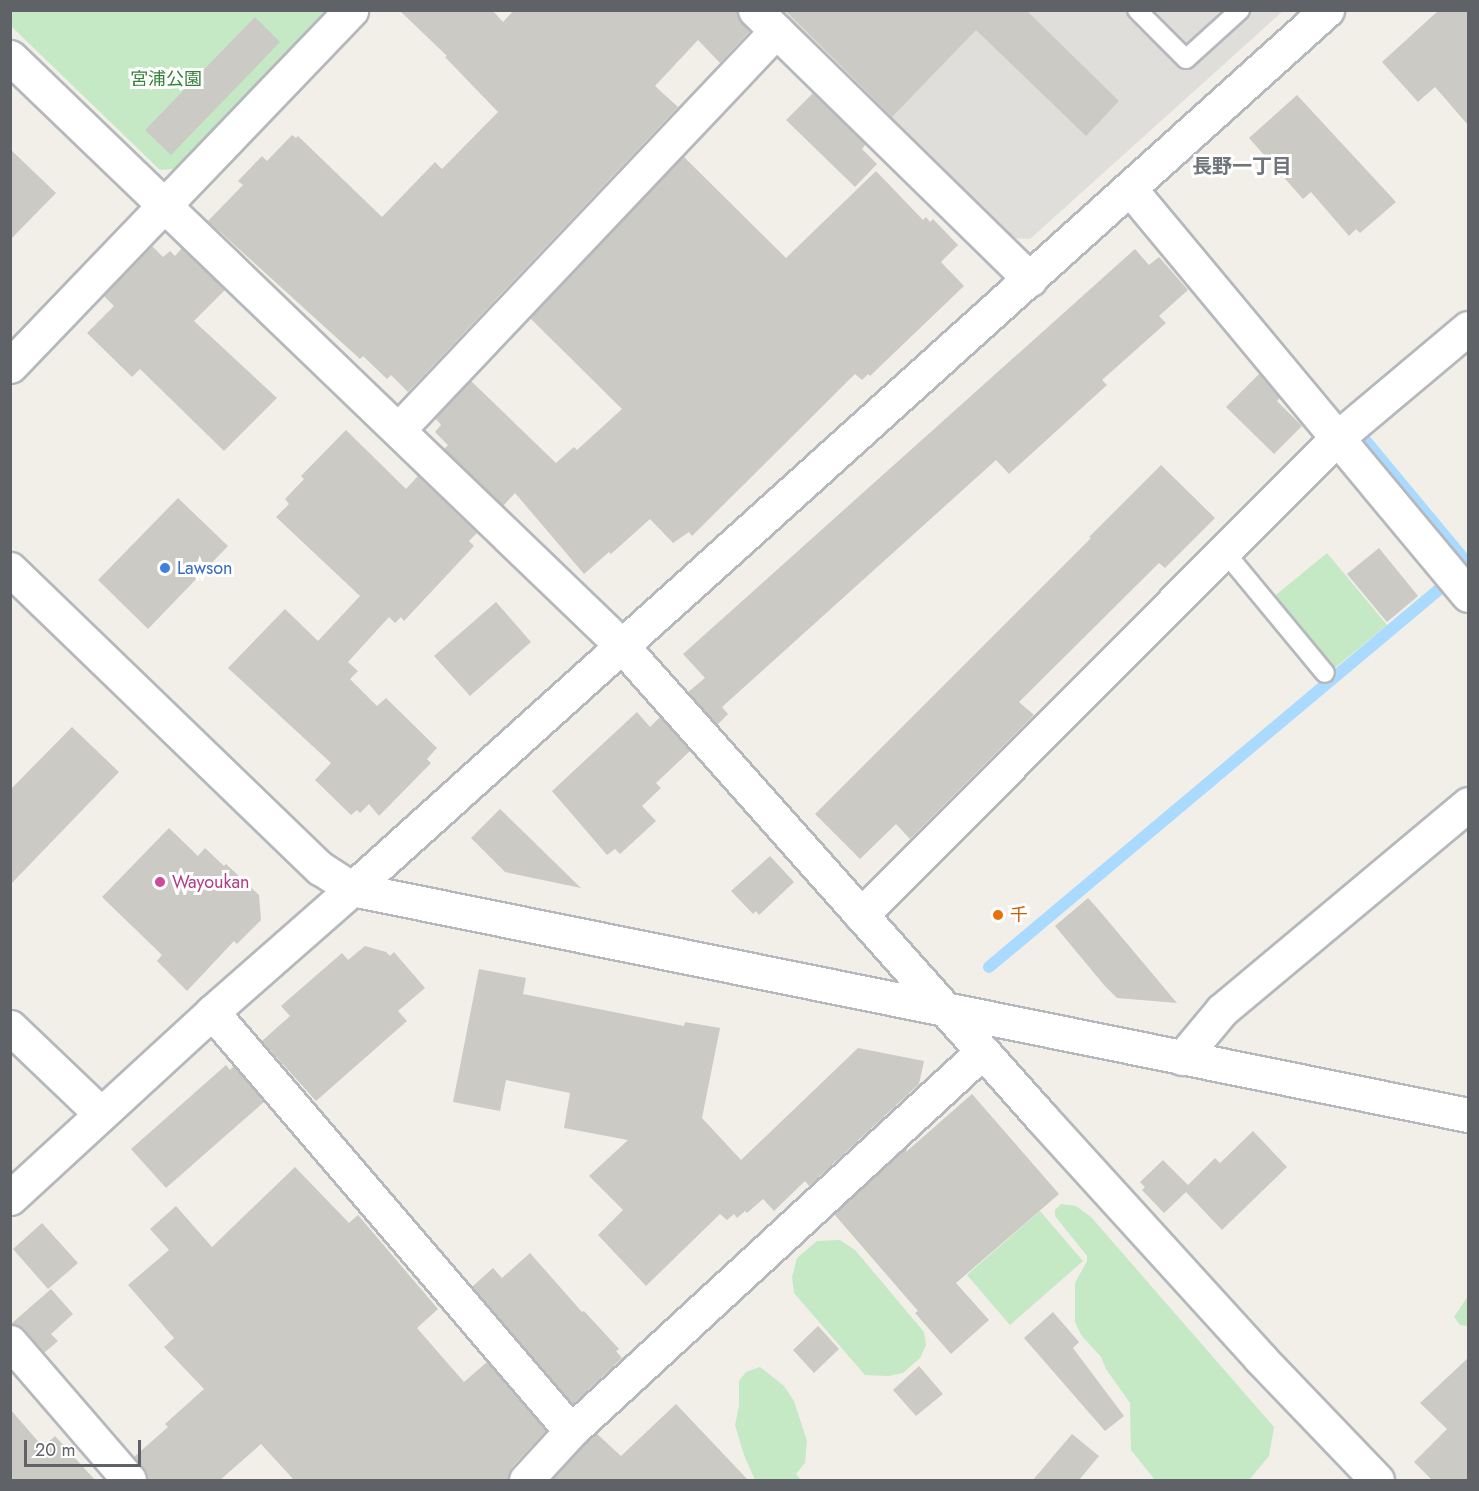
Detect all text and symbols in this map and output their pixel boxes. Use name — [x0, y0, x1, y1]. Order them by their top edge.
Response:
park label: 宮浦公園 — [130, 68, 202, 90]
district label: 長野一丁目 — [1192, 154, 1292, 178]
place label: Lawson — [177, 557, 232, 579]
marker: Lawson — [158, 561, 172, 575]
place label: Wayoukan — [172, 871, 250, 893]
marker: Wayoukan — [153, 875, 167, 889]
place label: 千 — [1010, 904, 1028, 926]
marker: 千 — [991, 908, 1005, 922]
scale bar — [27, 1428, 144, 1466]
text: 20 m — [35, 1437, 75, 1463]

